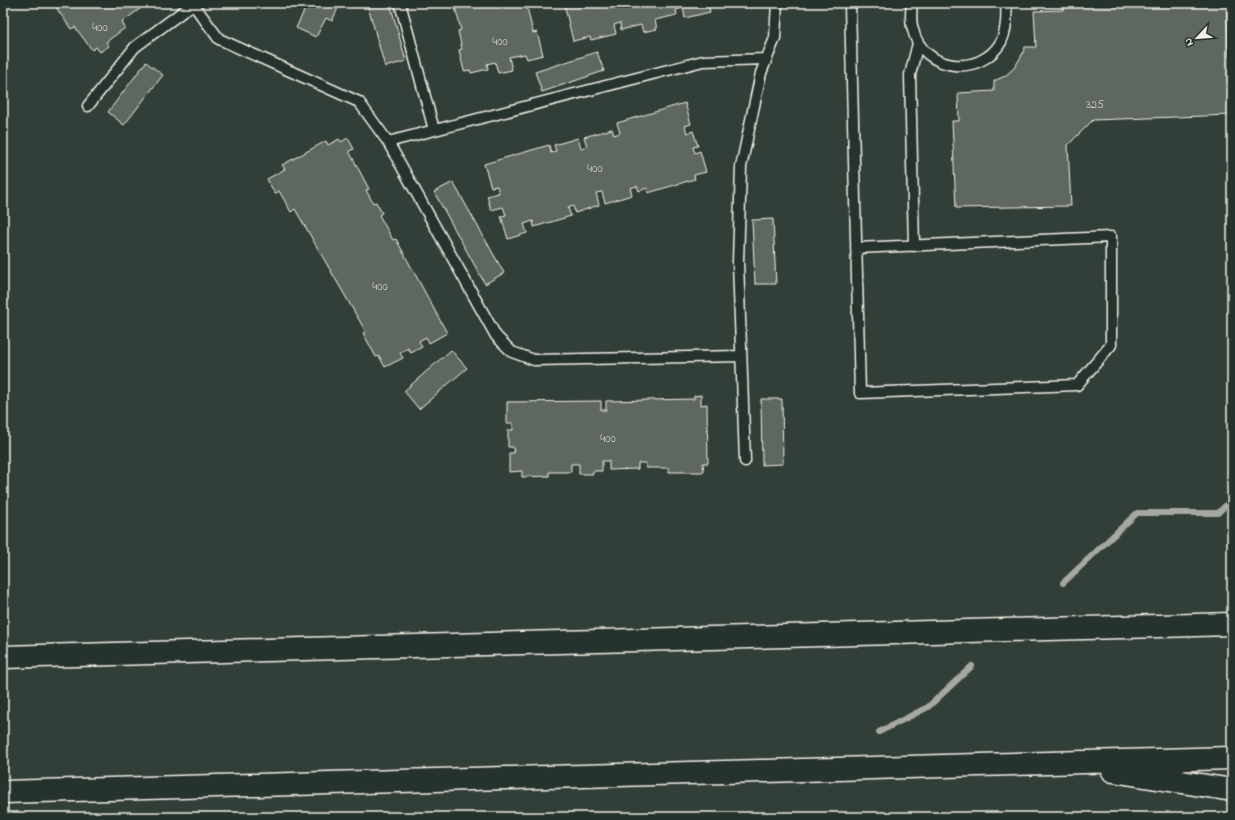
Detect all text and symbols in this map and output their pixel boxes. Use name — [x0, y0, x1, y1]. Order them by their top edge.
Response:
north arrow — [1177, 18, 1217, 58]
house number: 400 — [92, 19, 108, 37]
house number: 400 — [492, 33, 508, 51]
text: N — [1180, 35, 1198, 49]
house number: 325 — [1086, 96, 1104, 114]
house number: 400 — [587, 160, 603, 178]
house number: 400 — [372, 278, 388, 296]
house number: 400 — [600, 430, 616, 448]

